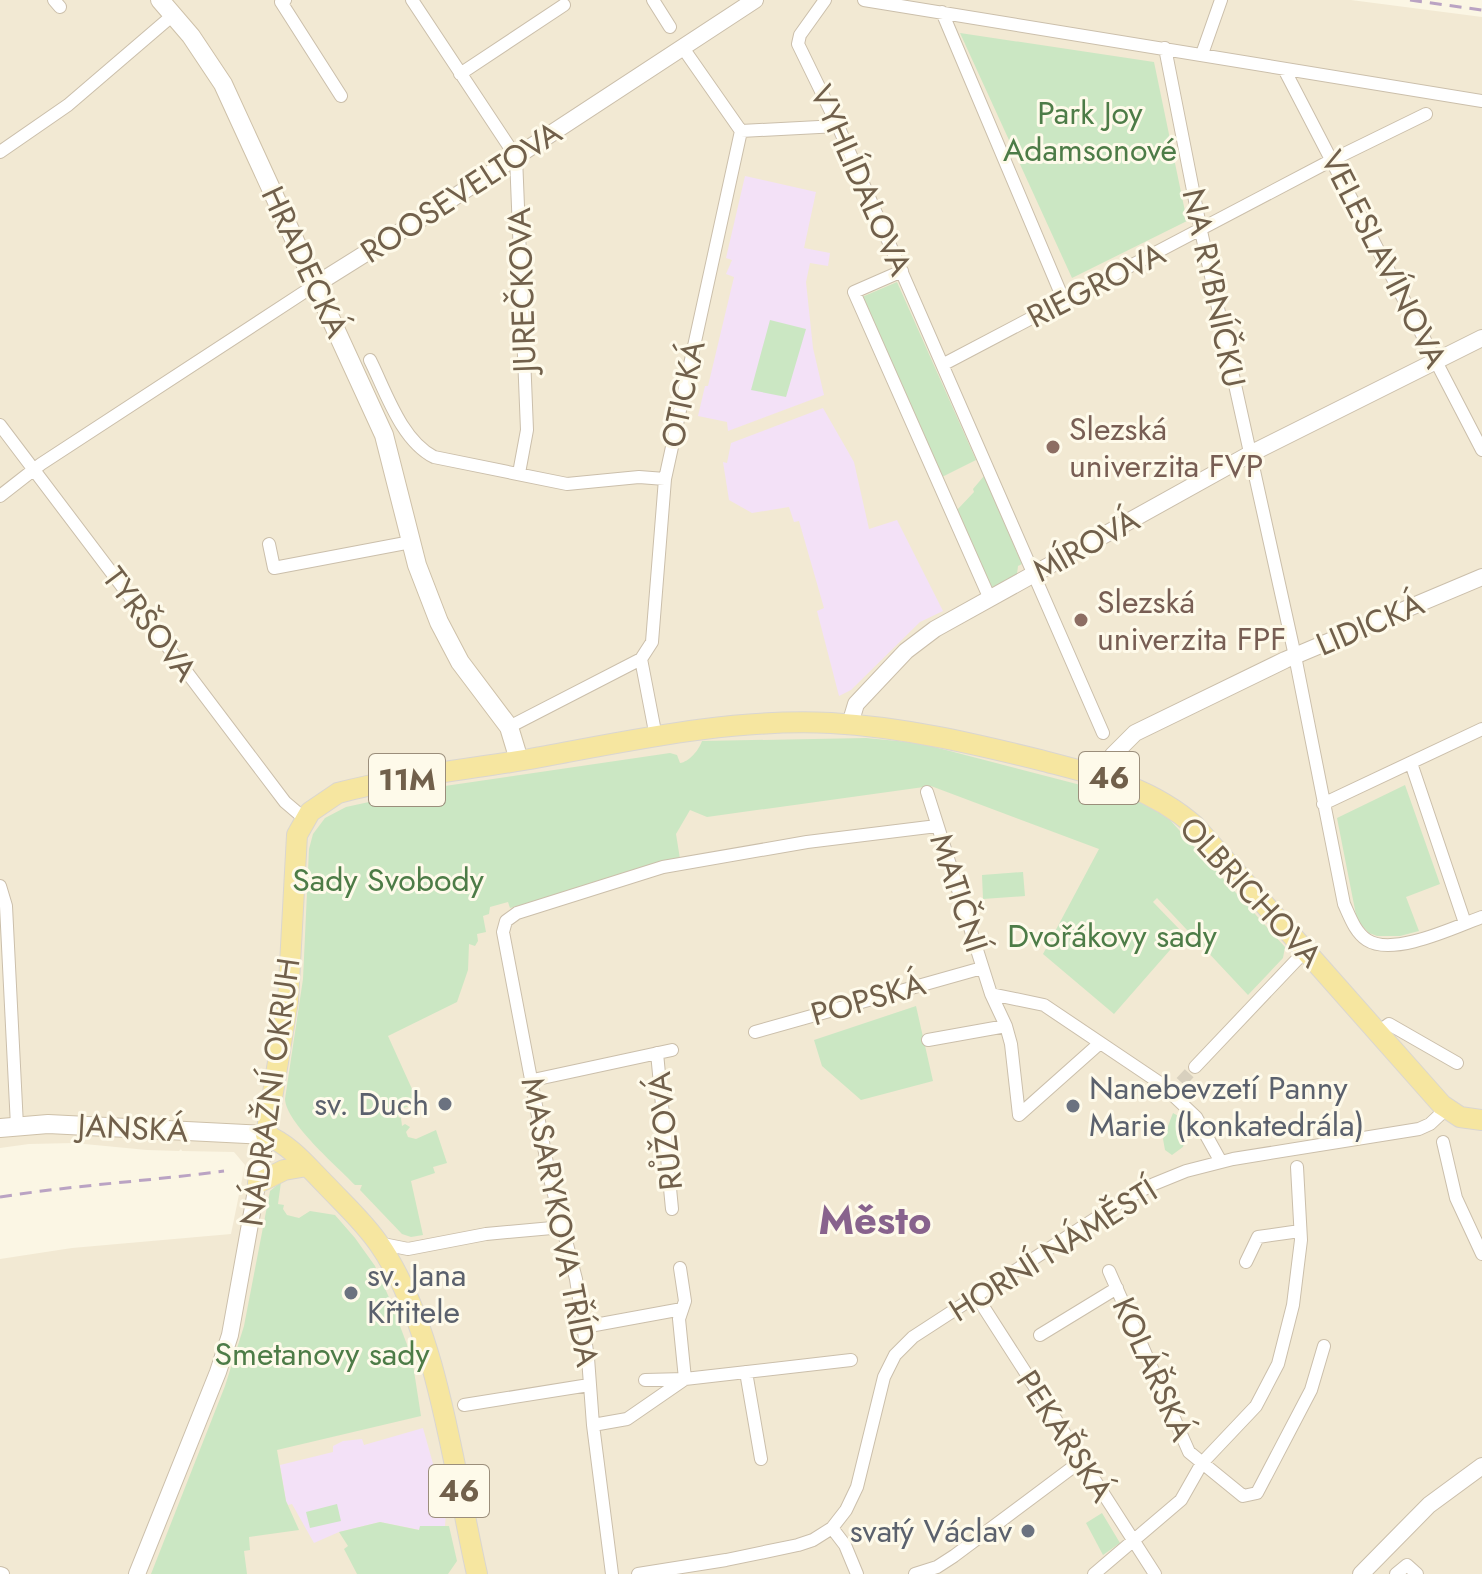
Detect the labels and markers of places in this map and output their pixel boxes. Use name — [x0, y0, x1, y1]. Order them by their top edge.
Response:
place label: Slezská univerzita FVP — [1069, 406, 1263, 489]
marker: Slezská univerzita FVP — [1044, 438, 1062, 456]
place label: Slezská univerzita FPF — [1097, 579, 1286, 662]
marker: Slezská univerzita FPF — [1072, 611, 1090, 629]
place label: Nanebevzetí Panny Marie (konkatedrála) — [1089, 1065, 1365, 1148]
place label: sv. Duch — [314, 1081, 429, 1127]
marker: sv. Duch — [436, 1095, 454, 1113]
marker: Nanebevzetí Panny Marie (konkatedrála) — [1064, 1097, 1082, 1115]
place label: sv. Jana Křtitele — [367, 1252, 466, 1335]
marker: sv. Jana Křtitele — [342, 1284, 360, 1302]
place label: svatý Václav — [850, 1508, 1013, 1554]
marker: svatý Václav — [1019, 1522, 1037, 1540]

